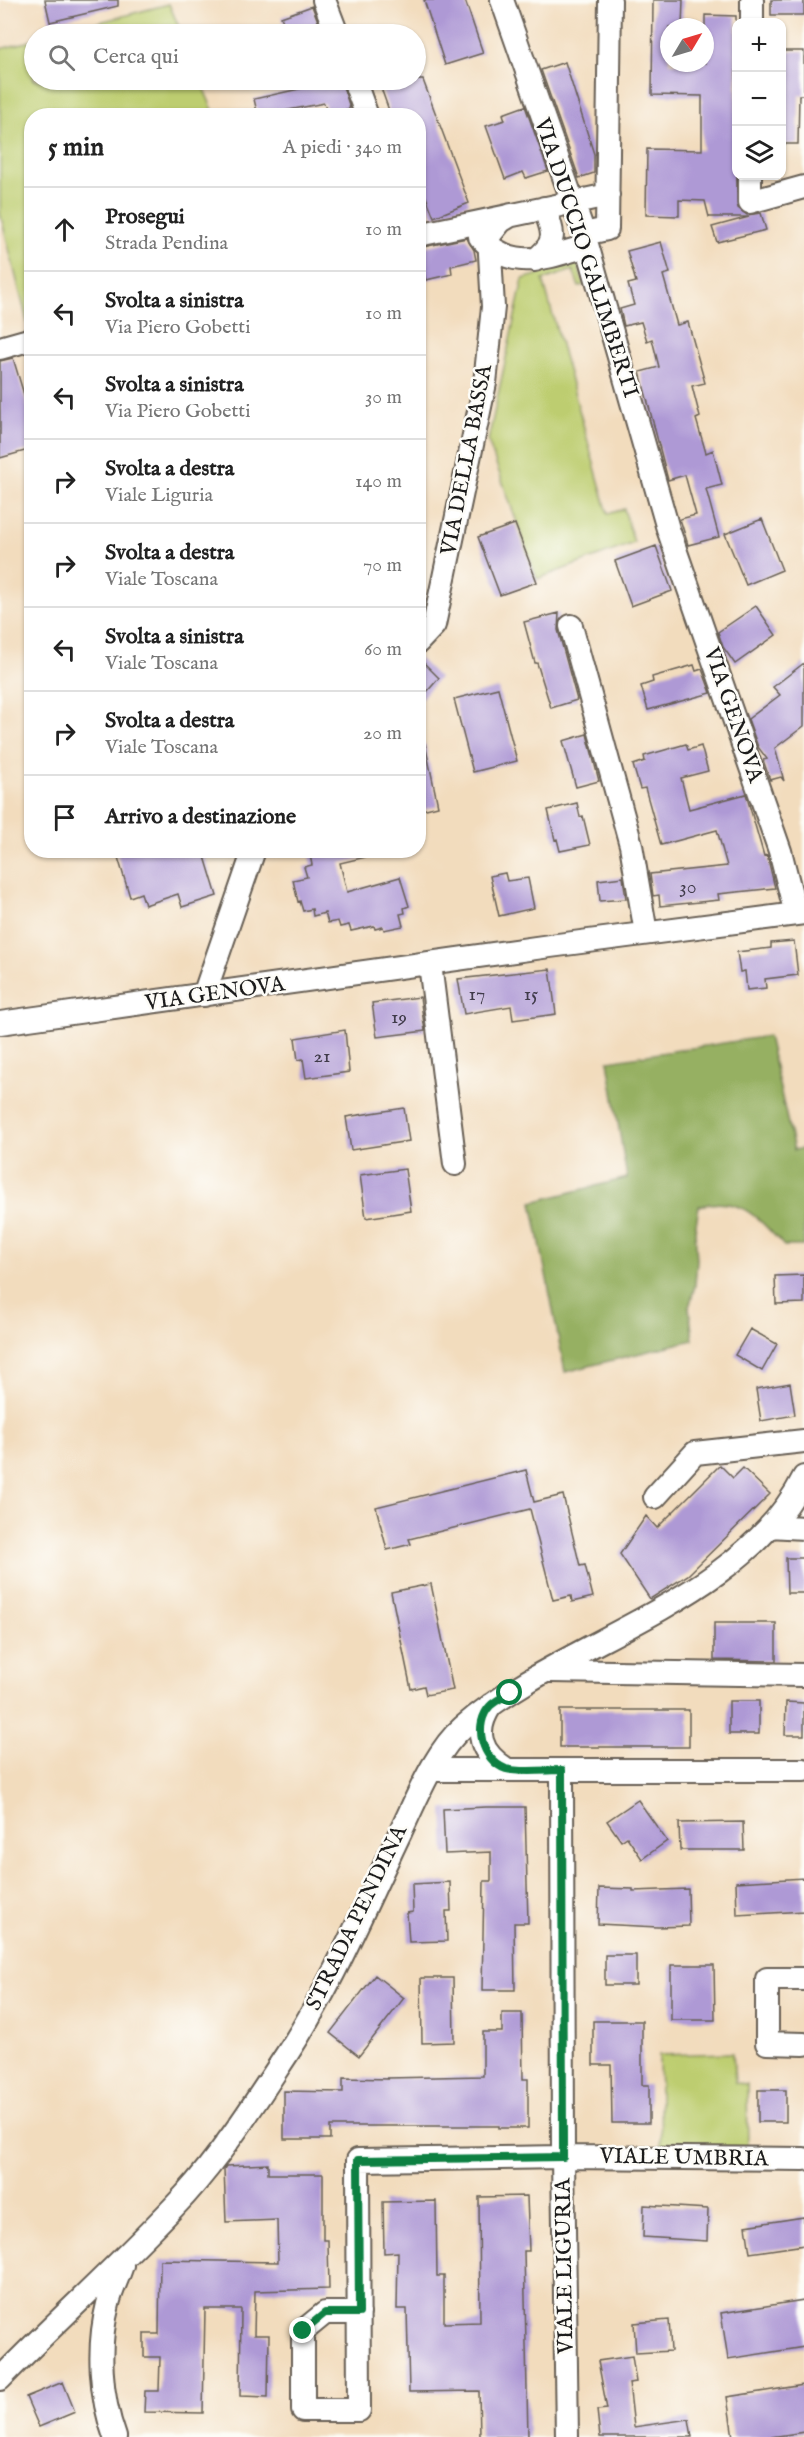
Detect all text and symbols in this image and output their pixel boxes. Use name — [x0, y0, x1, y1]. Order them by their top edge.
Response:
north arrow — [660, 18, 714, 72]
map controls — [732, 18, 786, 180]
button: + — [732, 18, 786, 72]
search box — [24, 24, 426, 90]
icon: search — [45, 41, 78, 74]
text: Cerca qui — [93, 43, 179, 71]
button: − — [732, 72, 786, 126]
street label: VIA DUCCIO GALIMBERTI — [527, 114, 645, 402]
button: layers — [732, 126, 786, 180]
text: 5 min — [48, 131, 104, 164]
text: A piedi · 340 m — [283, 135, 402, 160]
text: Prosegui — [105, 203, 185, 231]
icon: ahead — [48, 213, 81, 246]
text: 10 m — [365, 217, 402, 242]
text: Strada Pendina — [105, 231, 228, 256]
text: Svolta a sinistra — [105, 287, 244, 315]
icon: left — [48, 297, 81, 330]
text: 10 m — [365, 301, 402, 326]
text: Via Piero Gobetti — [105, 315, 251, 340]
street label: VIA DELLA BASSA — [435, 361, 499, 559]
text: Svolta a sinistra — [105, 371, 244, 399]
icon: left — [48, 381, 81, 414]
text: 30 m — [365, 385, 402, 410]
text: Via Piero Gobetti — [105, 399, 251, 424]
text: Svolta a destra — [105, 455, 234, 483]
icon: right — [48, 465, 81, 498]
text: 140 m — [355, 469, 402, 494]
text: Viale Liguria — [105, 483, 213, 508]
text: Svolta a destra — [105, 539, 234, 567]
icon: right — [48, 549, 81, 582]
text: 70 m — [363, 553, 402, 578]
text: Viale Toscana — [105, 567, 218, 592]
text: Svolta a sinistra — [105, 623, 244, 651]
icon: left — [48, 633, 81, 666]
text: 60 m — [364, 637, 402, 662]
street label: VIA GENOVA — [696, 643, 770, 787]
text: Viale Toscana — [105, 651, 218, 676]
text: Svolta a destra — [105, 707, 234, 735]
icon: right — [48, 717, 81, 750]
text: 20 m — [363, 721, 402, 746]
text: Viale Toscana — [105, 735, 218, 760]
icon: arrive — [48, 801, 81, 834]
text: Arrivo a destinazione — [105, 803, 296, 831]
house number: 30 — [679, 875, 697, 900]
street label: VIA GENOVA — [142, 970, 288, 1018]
house number: 17 — [469, 982, 485, 1007]
house number: 15 — [524, 982, 538, 1007]
house number: 19 — [391, 1005, 407, 1030]
house number: 21 — [314, 1044, 330, 1069]
route start — [496, 1679, 522, 1705]
street label: STRADA PENDINA — [300, 1820, 415, 2015]
street label: VIALE UMBRIA — [598, 2143, 770, 2173]
street label: VIALE LIGURIA — [549, 2177, 581, 2355]
route end — [289, 2317, 315, 2343]

